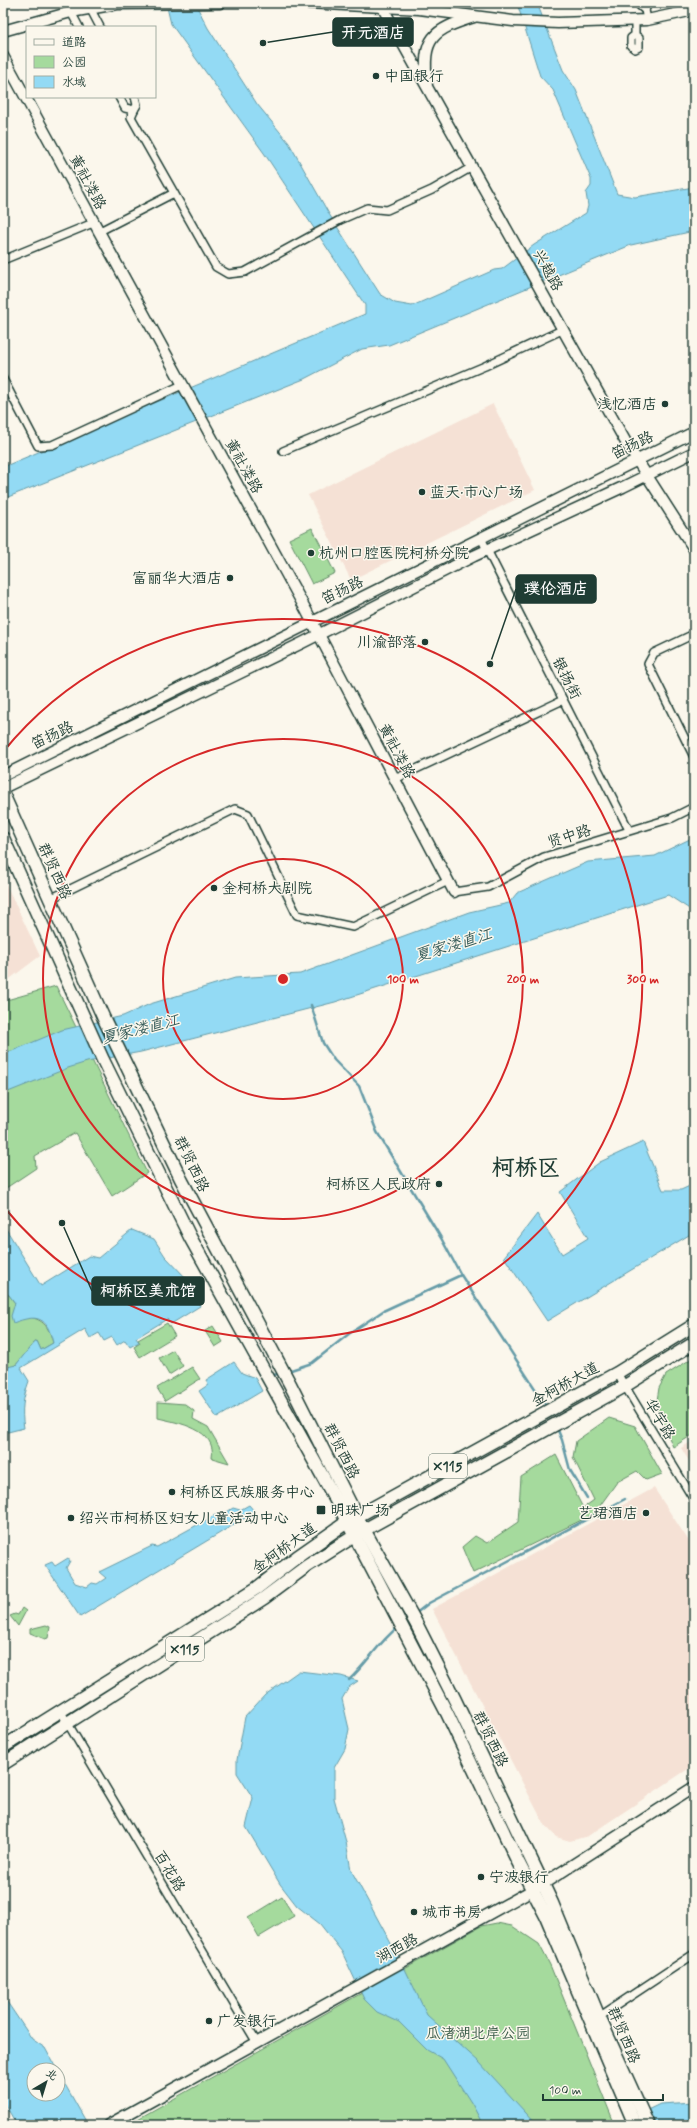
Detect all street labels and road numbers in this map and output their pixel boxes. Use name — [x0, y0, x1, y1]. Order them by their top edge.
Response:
street label: 黄社溇路 — [64, 151, 110, 214]
street label: 兴越路 — [527, 246, 567, 295]
street label: 笛扬路 — [608, 427, 657, 465]
street label: 黄社溇路 — [220, 435, 266, 498]
street label: 笛扬路 — [318, 572, 367, 610]
street label: 银扬街 — [547, 654, 585, 703]
street label: 笛扬路 — [28, 717, 77, 755]
street label: 黄社溇路 — [373, 720, 419, 783]
street label: 贤中路 — [545, 820, 594, 853]
street label: 群贤西路 — [33, 840, 75, 903]
street label: 群贤西路 — [169, 1133, 213, 1196]
street label: 金柯桥大道 — [528, 1358, 603, 1412]
street label: 华宇路 — [639, 1395, 679, 1444]
street label: 群贤西路 — [319, 1420, 364, 1483]
road number: X115 — [429, 1454, 467, 1478]
street label: 金柯桥大道 — [248, 1519, 321, 1579]
road number: X115 — [166, 1637, 204, 1661]
street label: 群贤西路 — [468, 1708, 512, 1771]
street label: 百花路 — [149, 1847, 189, 1896]
street label: 湖西路 — [373, 1929, 422, 1969]
street label: 群贤西路 — [602, 2004, 644, 2067]

